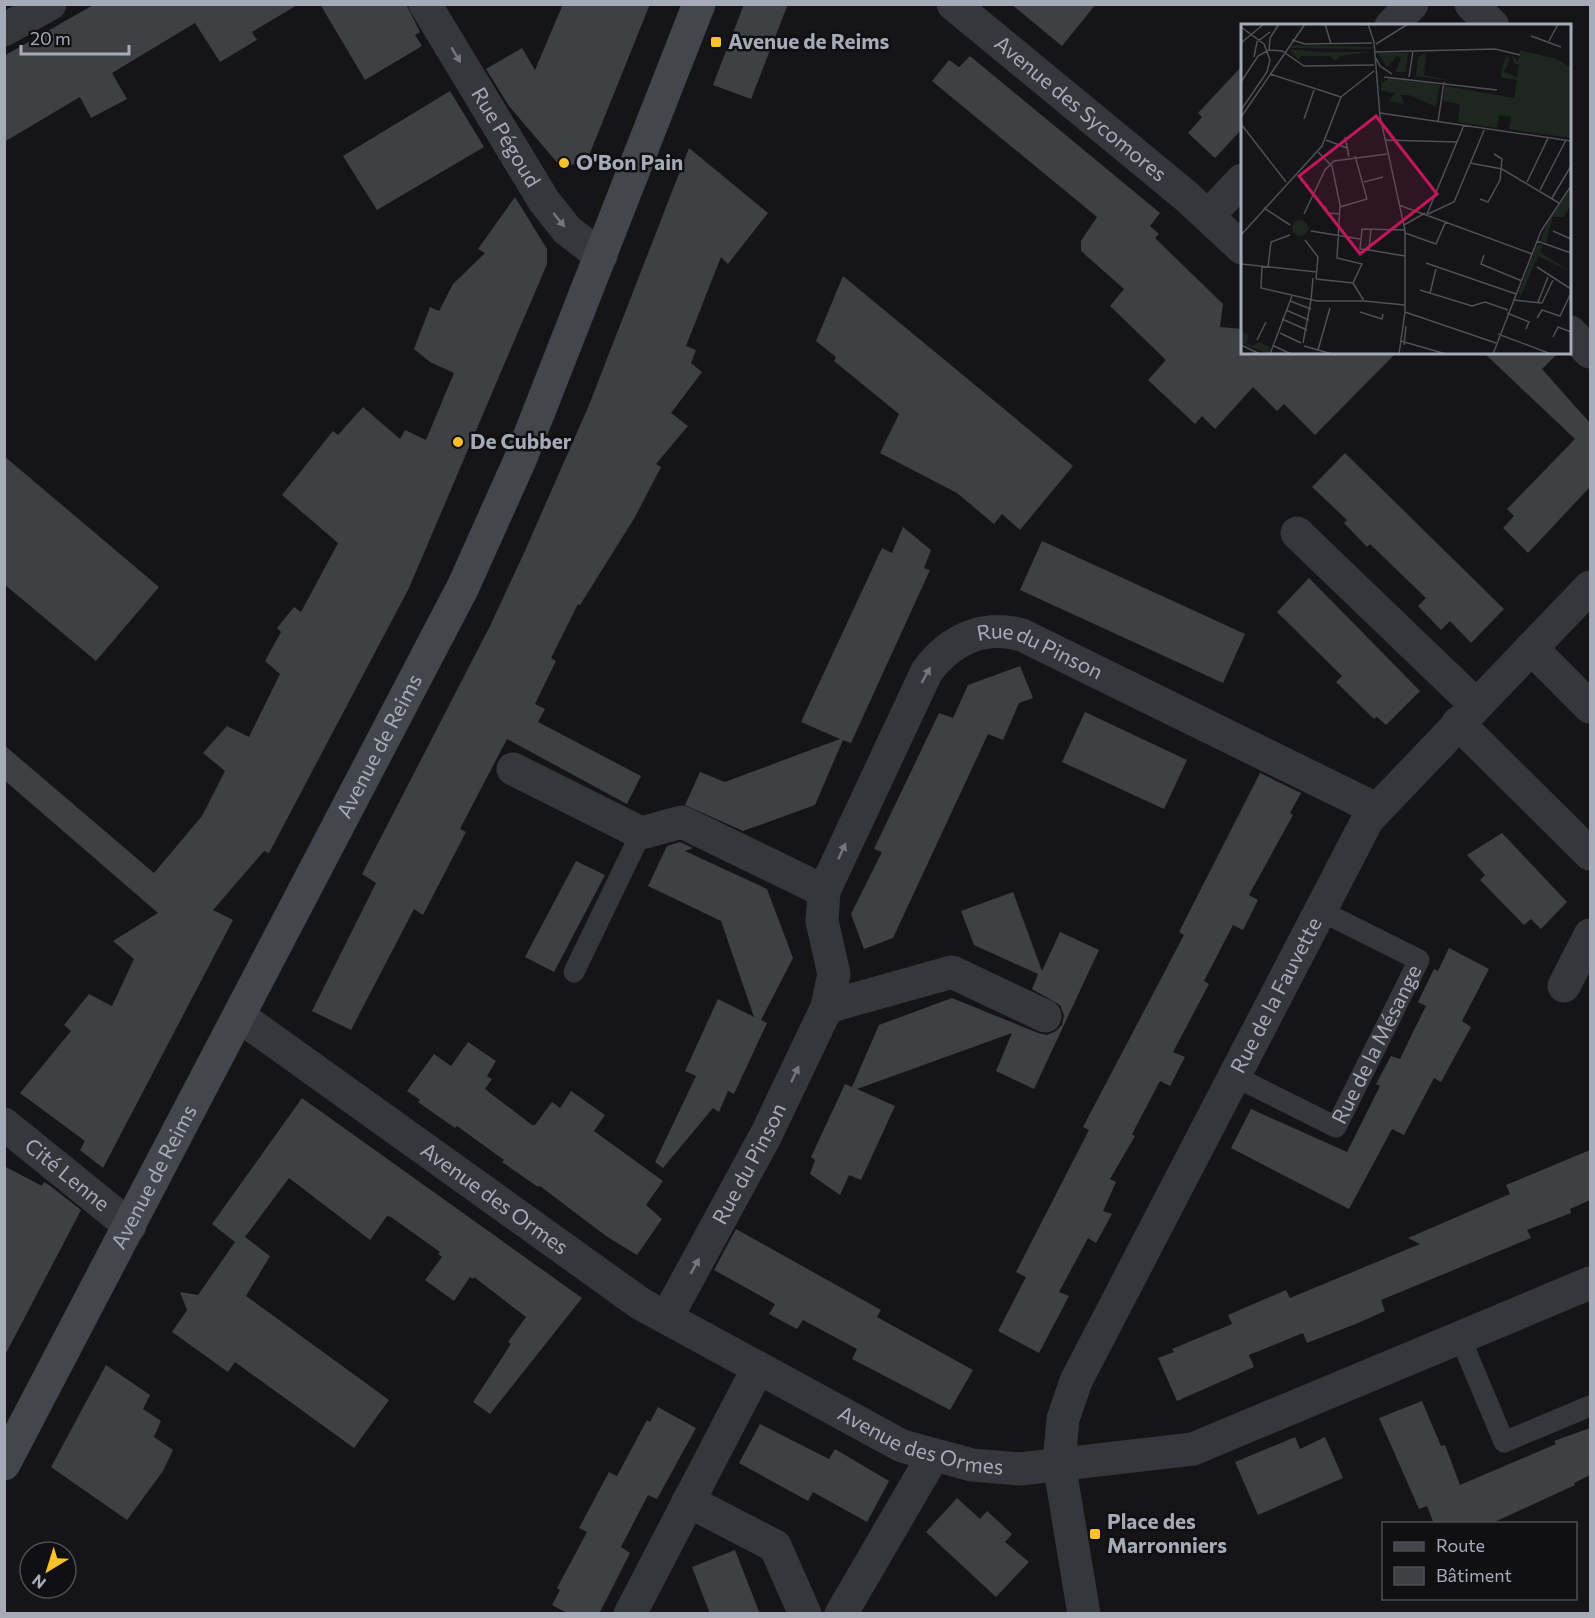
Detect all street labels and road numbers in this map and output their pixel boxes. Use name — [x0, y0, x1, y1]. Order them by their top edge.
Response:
street label: Avenue des Sycomores — [990, 30, 1172, 186]
street label: Rue Pégoud — [467, 82, 547, 191]
street label: Rue du Pinson — [975, 617, 1107, 684]
street label: Avenue de Reims — [330, 669, 426, 822]
street label: Rue de la Fauvette — [1224, 912, 1326, 1077]
street label: Rue de la Mésange — [1326, 960, 1426, 1128]
street label: Rue du Pinson — [706, 1099, 790, 1228]
street label: Avenue de Reims — [105, 1100, 201, 1253]
street label: Cité Lenne — [21, 1132, 115, 1215]
street label: Avenue des Ormes — [417, 1136, 574, 1259]
street label: Avenue des Ormes — [834, 1400, 1005, 1479]

